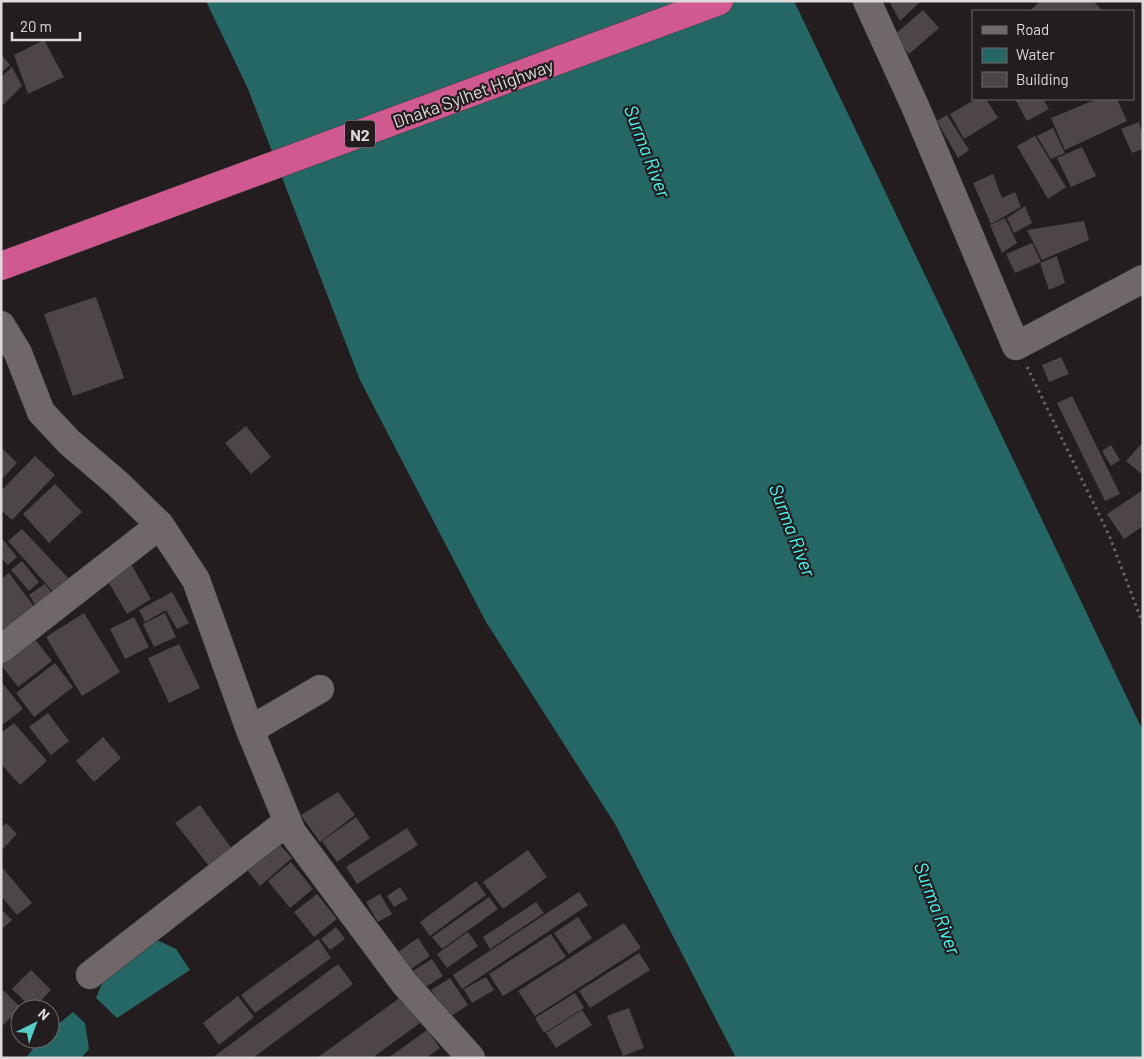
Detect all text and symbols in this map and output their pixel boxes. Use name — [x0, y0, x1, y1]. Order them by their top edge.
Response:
scale bar — [12, 10, 80, 42]
legend — [972, 10, 1134, 100]
text: 20 m — [20, 17, 52, 35]
text: Road — [1016, 20, 1049, 38]
text: Water — [1016, 45, 1055, 63]
street label: Dhaka Sylhet Highway — [390, 54, 556, 132]
text: Building — [1016, 70, 1069, 88]
water label: Surma River — [620, 101, 677, 202]
road number: N2 — [345, 120, 375, 148]
water label: Surma River — [765, 480, 822, 581]
water label: Surma River — [910, 858, 967, 959]
north arrow — [10, 999, 60, 1049]
text: N — [35, 1005, 53, 1023]

